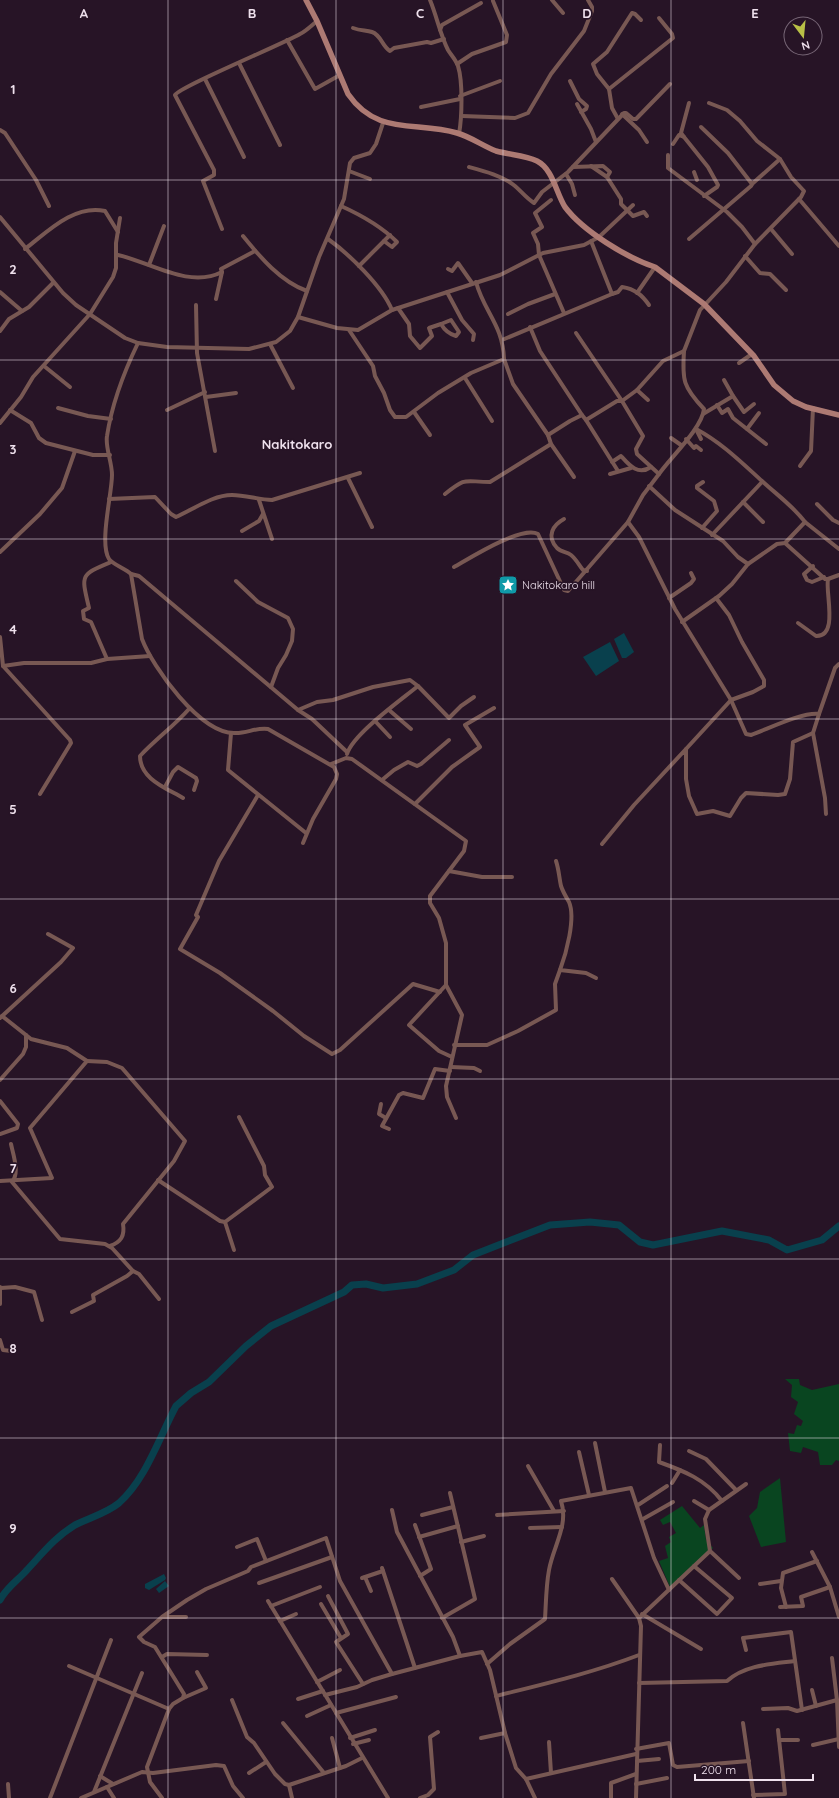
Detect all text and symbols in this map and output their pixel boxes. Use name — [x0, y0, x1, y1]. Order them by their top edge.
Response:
text: A — [80, 5, 89, 21]
text: B — [248, 5, 256, 21]
text: C — [416, 5, 424, 21]
text: D — [582, 5, 592, 21]
text: E — [751, 5, 759, 21]
north arrow — [783, 16, 823, 56]
text: N — [800, 38, 812, 53]
text: 1 — [10, 81, 16, 97]
text: 2 — [9, 261, 17, 277]
district label: Nakitokaro — [262, 436, 332, 452]
text: 3 — [10, 441, 17, 457]
place icon: Nakitokaro hill — [497, 574, 519, 596]
place label: Nakitokaro hill — [522, 578, 595, 592]
text: 4 — [9, 621, 17, 637]
text: 5 — [9, 801, 17, 817]
text: 6 — [9, 980, 17, 996]
text: 7 — [9, 1160, 17, 1176]
text: 8 — [9, 1340, 17, 1356]
text: 9 — [9, 1520, 17, 1536]
scale bar — [695, 1756, 813, 1782]
text: 200 m — [701, 1762, 736, 1777]

